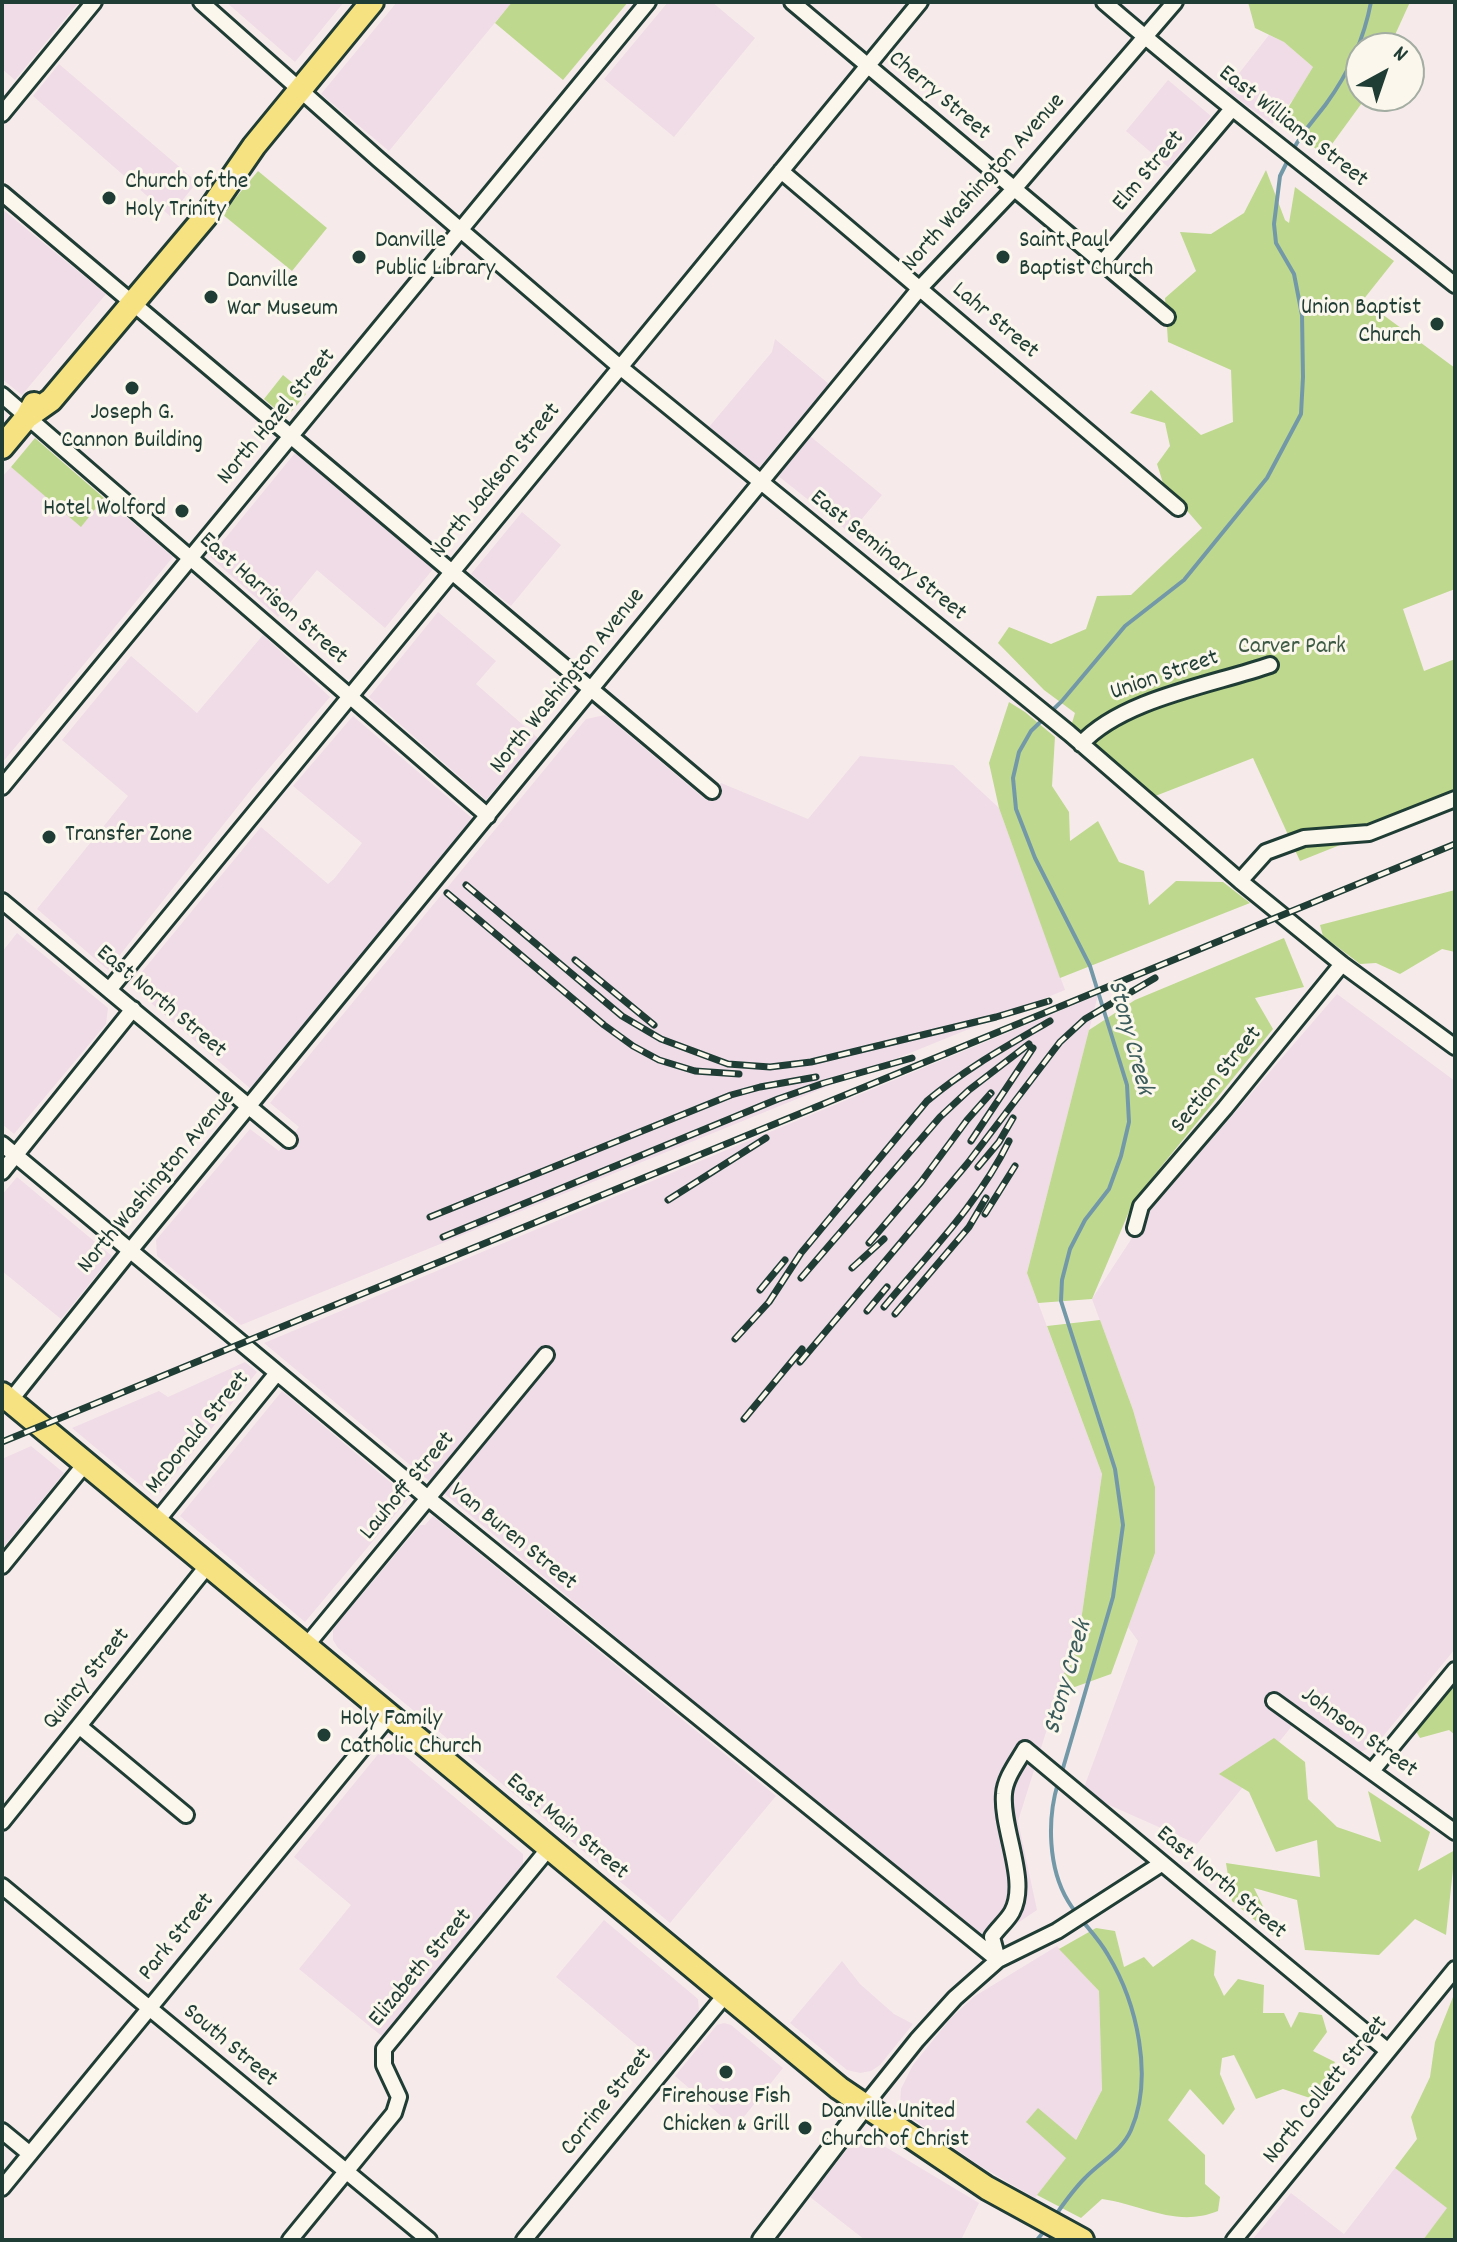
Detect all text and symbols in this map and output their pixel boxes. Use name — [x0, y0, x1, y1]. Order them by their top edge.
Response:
north arrow — [1345, 32, 1425, 112]
text: N — [1385, 39, 1414, 70]
street label: Cherry Street — [881, 46, 995, 148]
street label: East Williams Street — [1211, 61, 1373, 195]
street label: North Washington Avenue — [897, 89, 1073, 279]
street label: Elm Street — [1108, 126, 1192, 218]
place label: Church of the Holy Trinity — [125, 170, 248, 226]
marker: Church of the Holy Trinity — [100, 189, 118, 207]
place label: Danville Public Library — [375, 229, 495, 285]
place label: Saint Paul Baptist Church — [1019, 229, 1153, 285]
marker: Danville Public Library — [350, 248, 368, 266]
marker: Saint Paul Baptist Church — [994, 248, 1012, 266]
place label: Danville War Museum — [227, 269, 338, 325]
street label: Lahr Street — [945, 277, 1043, 367]
marker: Danville War Museum — [202, 288, 220, 306]
place label: Union Baptist Church — [1301, 296, 1421, 352]
marker: Union Baptist Church — [1428, 315, 1446, 333]
street label: North Hazel Street — [212, 344, 344, 492]
marker: Joseph G. Cannon Building — [123, 379, 141, 397]
street label: North Jackson Street — [425, 398, 569, 566]
place label: Joseph G. Cannon Building — [61, 401, 203, 457]
street label: East Seminary Street — [803, 485, 971, 629]
place label: Hotel Wolford — [43, 497, 166, 525]
marker: Hotel Wolford — [173, 502, 191, 520]
street label: East Harrison Street — [192, 527, 352, 673]
street label: North Washington Avenue — [485, 583, 653, 781]
park label: Carver Park — [1238, 635, 1346, 663]
street label: Union Street — [1107, 645, 1223, 709]
place label: Transfer Zone — [65, 823, 192, 851]
marker: Transfer Zone — [40, 828, 58, 846]
street label: East North Street — [89, 940, 231, 1066]
water label: Stony Creek — [1098, 977, 1158, 1099]
street label: Section Street — [1166, 1022, 1270, 1140]
street label: North Washington Avenue — [73, 1085, 243, 1281]
street label: McDonald Street — [141, 1367, 257, 1501]
street label: Lauhoff Street — [355, 1427, 463, 1547]
street label: Van Buren Street — [443, 1478, 581, 1598]
water label: Stony Creek — [1039, 1617, 1101, 1739]
street label: Quincy Street — [38, 1623, 138, 1737]
street label: Johnson Street — [1294, 1682, 1422, 1786]
place label: Holy Family Catholic Church — [340, 1707, 482, 1763]
marker: Holy Family Catholic Church — [315, 1726, 333, 1744]
street label: East Main Street — [499, 1768, 633, 1888]
street label: East North Street — [1149, 1821, 1291, 1947]
street label: Park Street — [134, 1888, 222, 1988]
street label: Elizabeth Street — [364, 1904, 480, 2034]
street label: South Street — [176, 1999, 282, 2095]
street label: North Collett Street — [1258, 2011, 1396, 2171]
street label: Corrine Street — [556, 2043, 660, 2163]
marker: Firehouse Fish Chicken & Grill — [717, 2063, 735, 2081]
place label: Firehouse Fish Chicken & Grill — [662, 2085, 790, 2141]
place label: Danville United Church of Christ — [821, 2100, 969, 2156]
marker: Danville United Church of Christ — [796, 2119, 814, 2137]

